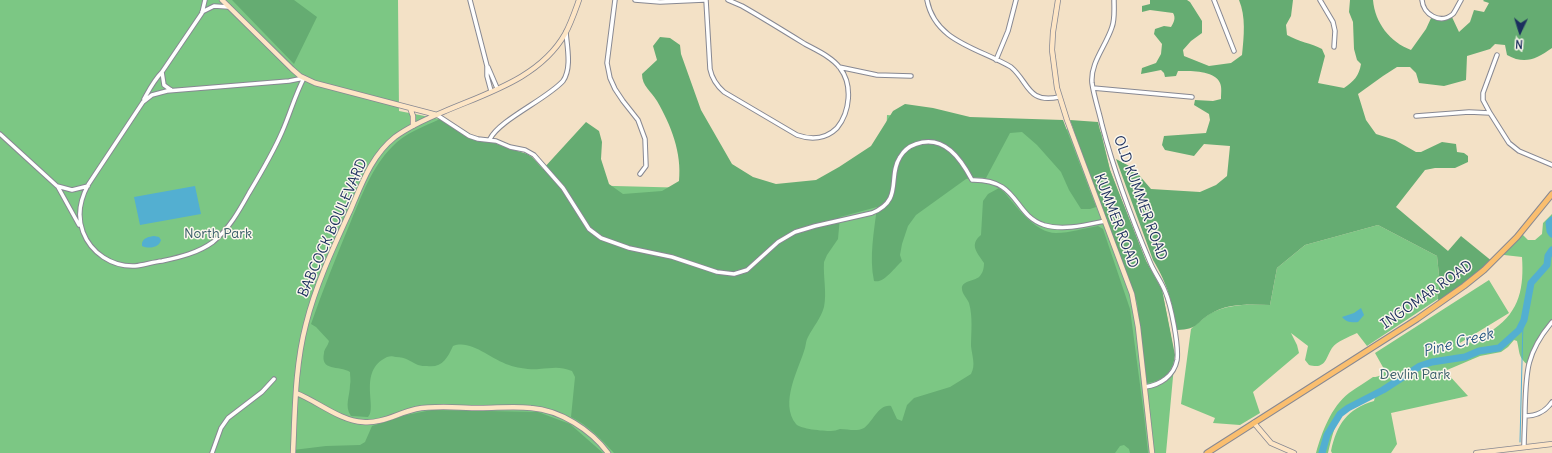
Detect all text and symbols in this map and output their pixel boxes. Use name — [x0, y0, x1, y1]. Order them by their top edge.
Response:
north arrow — [1500, 12, 1540, 52]
text: N — [1515, 37, 1523, 51]
street label: OLD KUMMER ROAD — [1110, 133, 1170, 263]
street label: BABCOCK BOULEVARD — [295, 156, 371, 300]
street label: KUMMER ROAD — [1090, 171, 1142, 271]
park label: North Park — [184, 226, 252, 242]
street label: INGOMAR ROAD — [1378, 257, 1476, 333]
water label: Pine Creek — [1421, 325, 1495, 361]
park label: Devlin Park — [1380, 367, 1450, 383]

